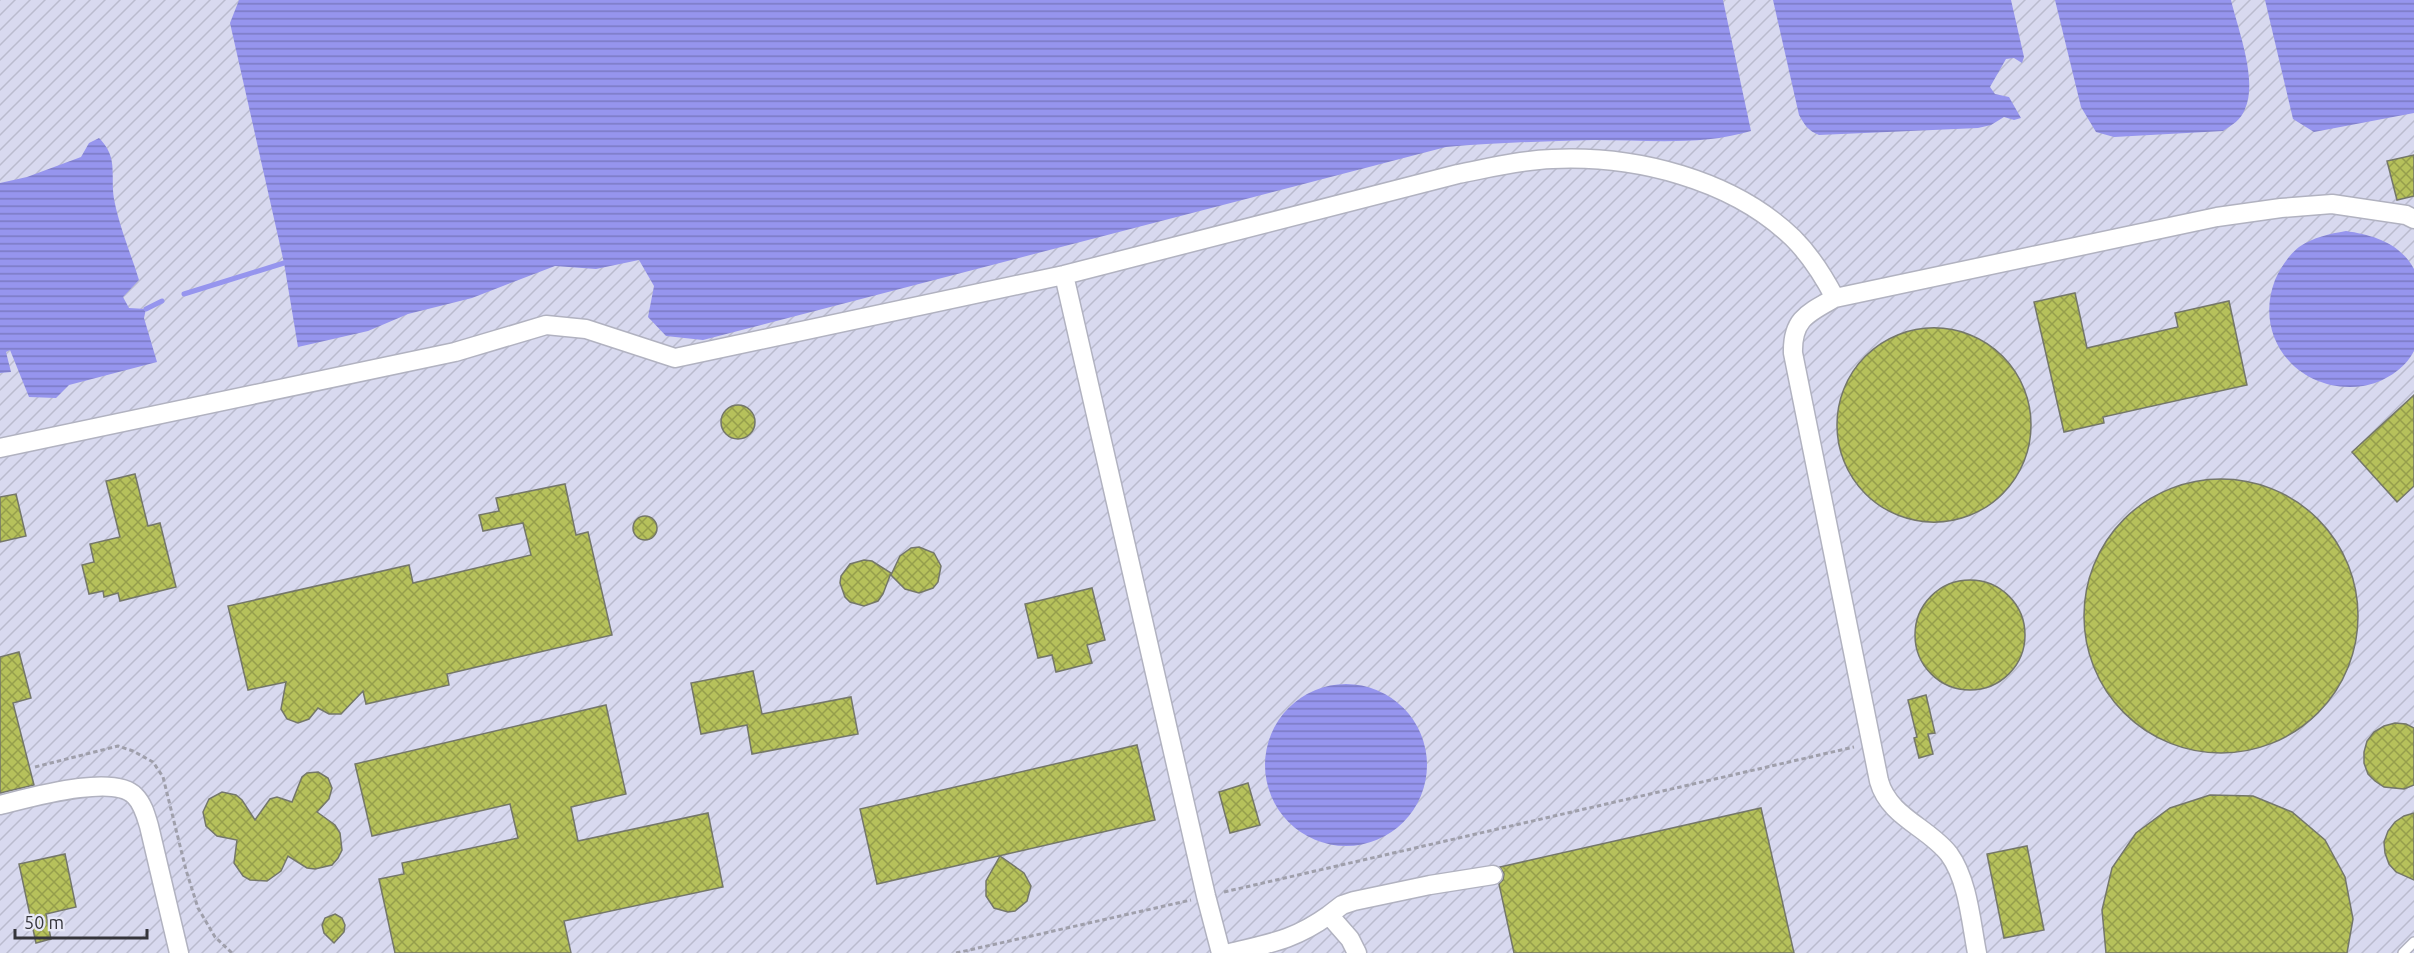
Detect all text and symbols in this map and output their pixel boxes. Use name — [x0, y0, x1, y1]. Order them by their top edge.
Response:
scale bar — [15, 902, 147, 940]
text: 50 m — [24, 912, 64, 932]

